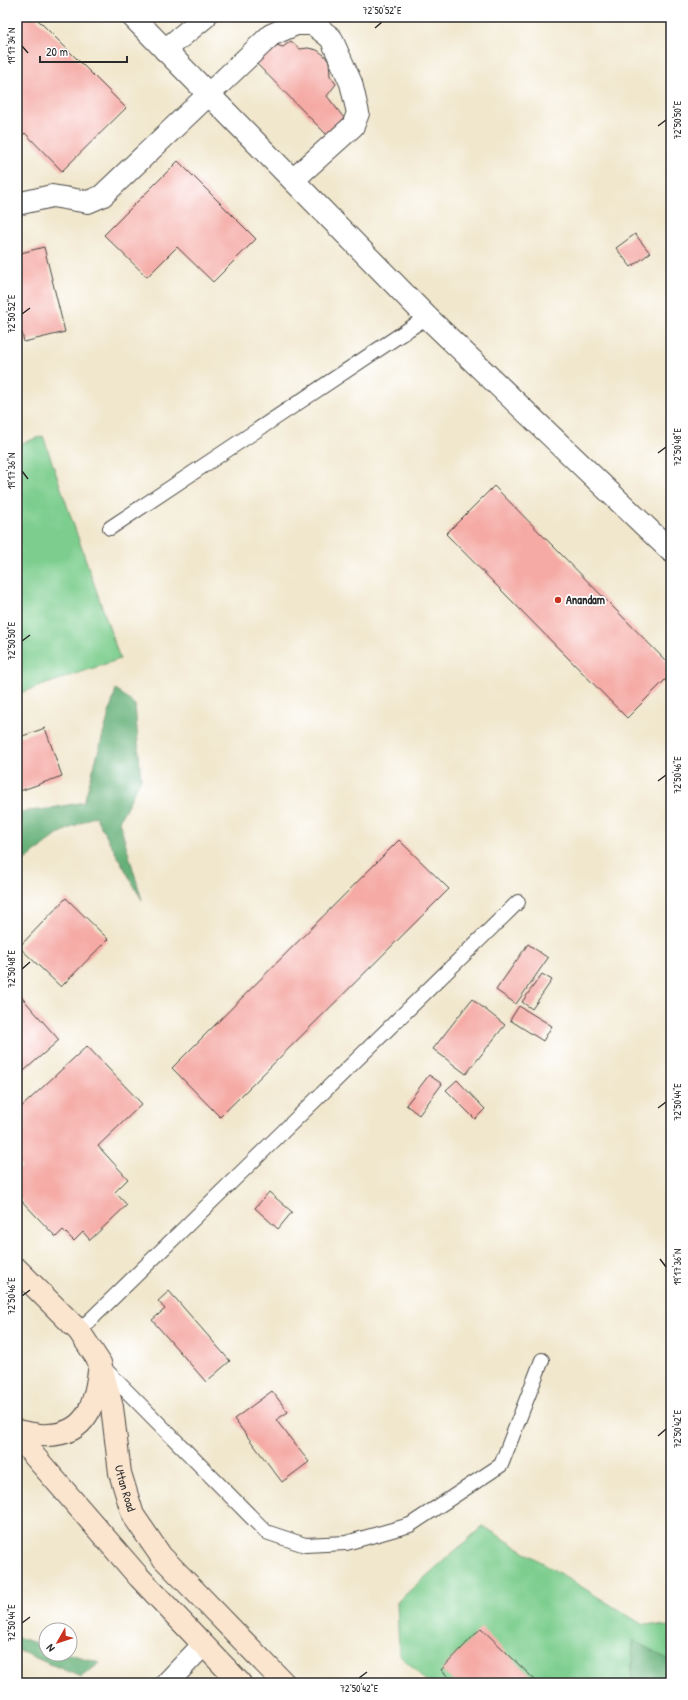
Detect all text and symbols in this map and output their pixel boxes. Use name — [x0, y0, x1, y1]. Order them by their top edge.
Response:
text: 72°50'52"E — [363, 4, 402, 17]
text: 19°17'34"N — [5, 28, 18, 64]
scale bar — [40, 38, 127, 64]
text: 20 m — [46, 43, 68, 60]
text: 72°50'50"E — [671, 100, 684, 139]
text: 72°50'52"E — [5, 294, 18, 333]
text: 72°50'48"E — [671, 428, 684, 466]
text: 19°17'36"N — [5, 453, 18, 489]
place label: Anandam — [566, 591, 605, 608]
marker: Anandam — [553, 595, 563, 605]
text: 72°50'50"E — [5, 621, 18, 660]
text: 72°50'46"E — [671, 756, 684, 794]
text: 72°50'48"E — [5, 950, 18, 988]
text: 72°50'44"E — [671, 1083, 684, 1121]
text: 19°17'36"N — [671, 1249, 684, 1285]
text: 72°50'46"E — [5, 1277, 18, 1315]
text: 72°50'42"E — [671, 1409, 684, 1448]
street label: Uttan Road — [111, 1464, 140, 1514]
text: 72°50'44"E — [5, 1604, 18, 1642]
north arrow — [38, 1622, 78, 1662]
text: N — [43, 1642, 58, 1655]
text: 72°50'42"E — [340, 1682, 379, 1695]

